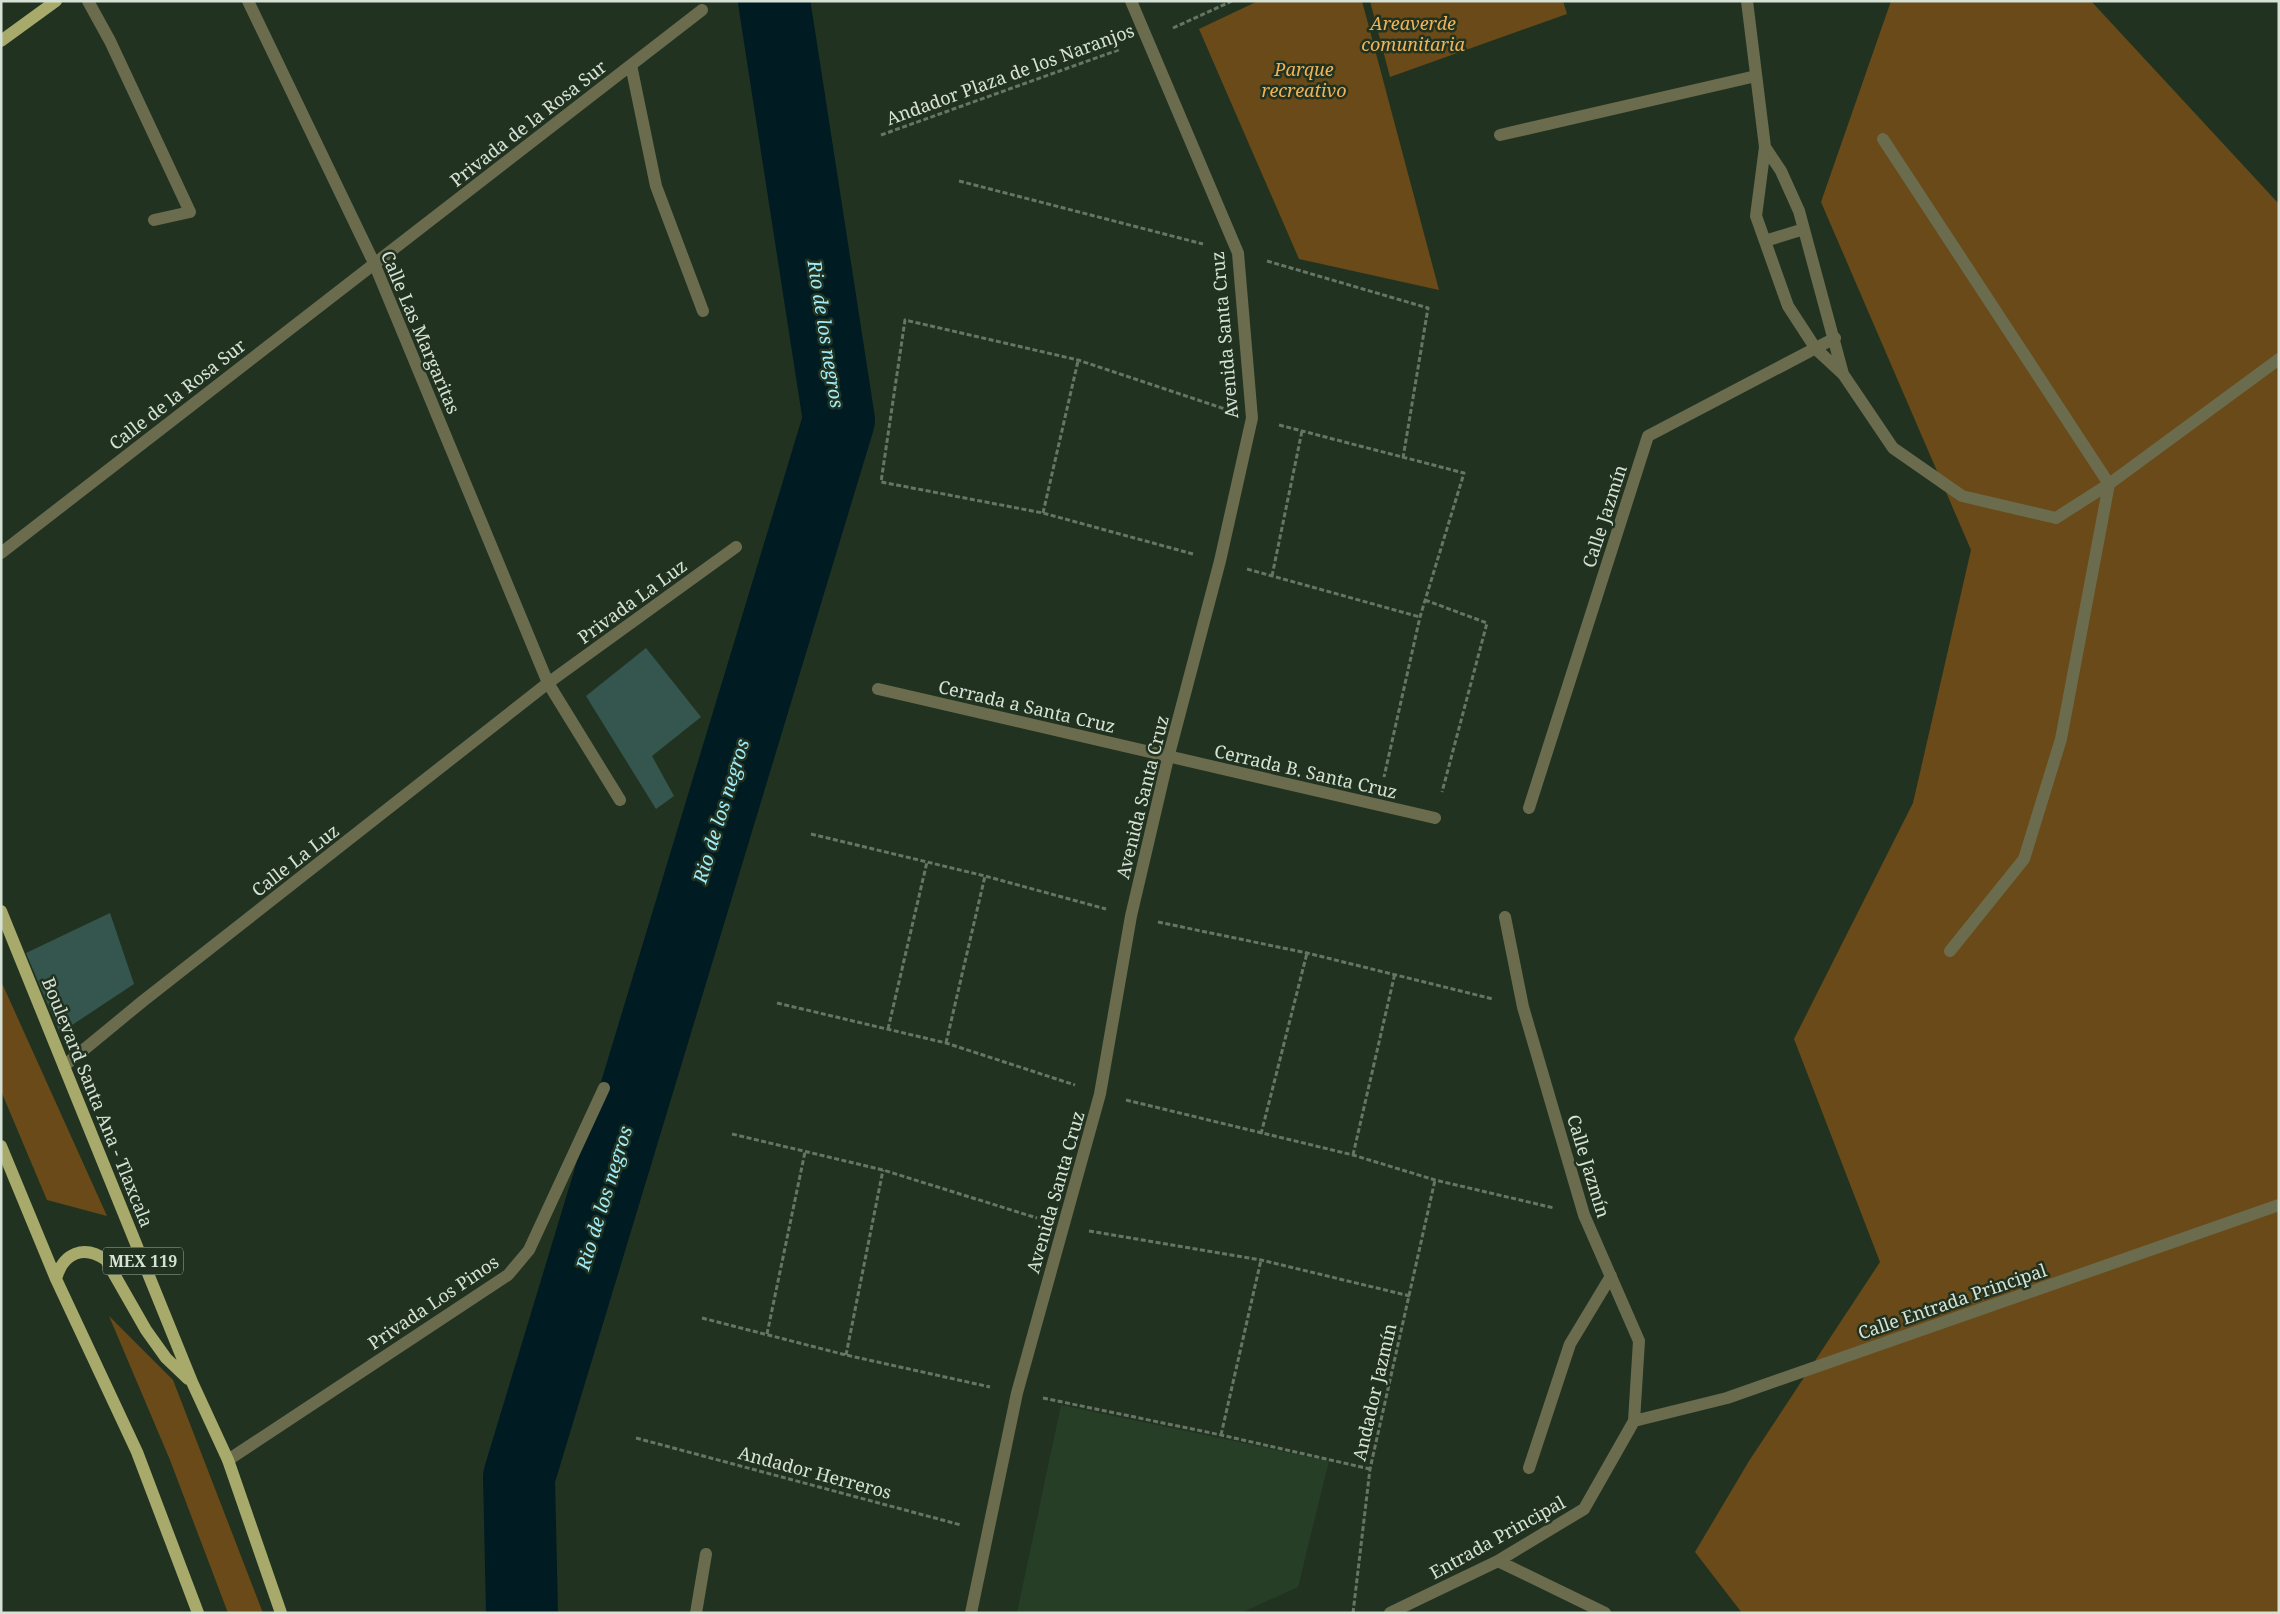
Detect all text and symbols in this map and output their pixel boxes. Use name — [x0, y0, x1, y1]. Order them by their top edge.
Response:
park label: Areaverde comunitaria — [1361, 11, 1465, 56]
street label: Andador Plaza de los Naranjos — [883, 18, 1137, 130]
street label: Privada de la Rosa Sur — [445, 54, 611, 192]
park label: Parque recreativo — [1261, 57, 1347, 102]
street label: Calle Las Margaritas — [376, 247, 466, 417]
street label: Avenida Santa Cruz — [1205, 250, 1243, 420]
water label: Rio de los negros — [801, 257, 851, 410]
street label: Calle de la Rosa Sur — [104, 333, 251, 455]
street label: Calle Jazmín — [1576, 461, 1632, 570]
street label: Privada La Luz — [573, 553, 691, 649]
street label: Cerrada a Santa Cruz — [936, 674, 1118, 738]
street label: Avenida Santa Cruz — [1110, 713, 1174, 881]
water label: Rio de los negros — [686, 736, 755, 887]
street label: Cerrada B. Santa Cruz — [1212, 738, 1400, 804]
street label: Calle La Luz — [246, 818, 344, 902]
street label: Boulevard Santa Ana - Tlaxcala — [37, 974, 159, 1230]
street label: Avenida Santa Cruz — [1020, 1108, 1090, 1276]
street label: Calle Jazmín — [1562, 1111, 1616, 1221]
water label: Rio de los negros — [569, 1123, 638, 1274]
road number: MEX 119 — [103, 1248, 183, 1274]
street label: Privada Los Pinos — [363, 1249, 503, 1355]
street label: Calle Entrada Principal — [1854, 1257, 2050, 1345]
street label: Andador Jazmín — [1347, 1321, 1402, 1463]
street label: Andador Herreros — [736, 1440, 894, 1504]
street label: Entrada Principal — [1425, 1490, 1569, 1584]

